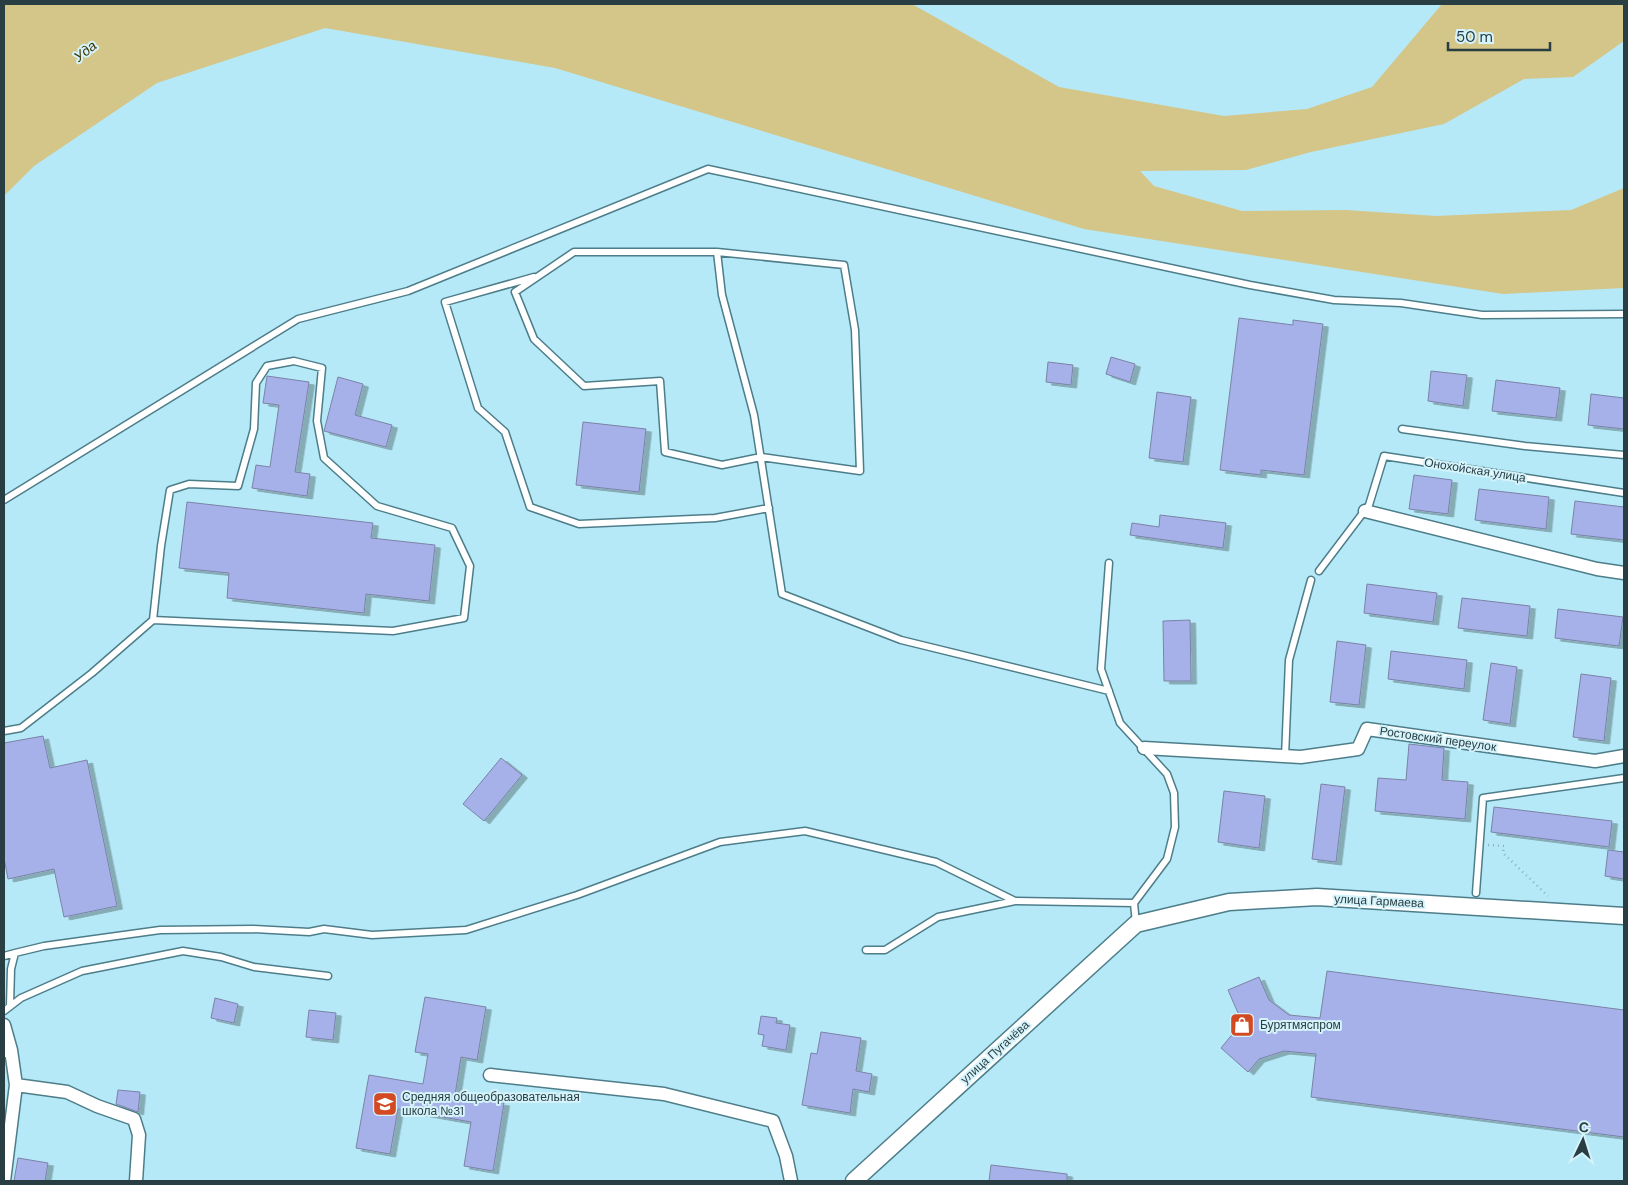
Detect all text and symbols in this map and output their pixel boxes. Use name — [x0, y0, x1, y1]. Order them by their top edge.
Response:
scale bar — [1448, 20, 1550, 52]
text: 50 m — [1456, 27, 1493, 47]
water label: Уда — [69, 36, 100, 66]
street label: Онохойская улица — [1423, 454, 1527, 486]
street label: Ростовский переулок — [1379, 723, 1498, 755]
street label: улица Гармаева — [1334, 891, 1425, 911]
shop icon: Бурятмяспром — [1229, 1012, 1255, 1038]
street label: улица Пугачёва — [957, 1017, 1033, 1087]
place label: Бурятмяспром — [1260, 1017, 1341, 1033]
place label: Средняя общеобразовательная школа №31 — [402, 1089, 580, 1119]
school or university icon: Средняя общеобразовательная школа №31 — [372, 1091, 398, 1117]
north arrow — [1558, 1115, 1608, 1165]
text: С — [1578, 1118, 1590, 1136]

